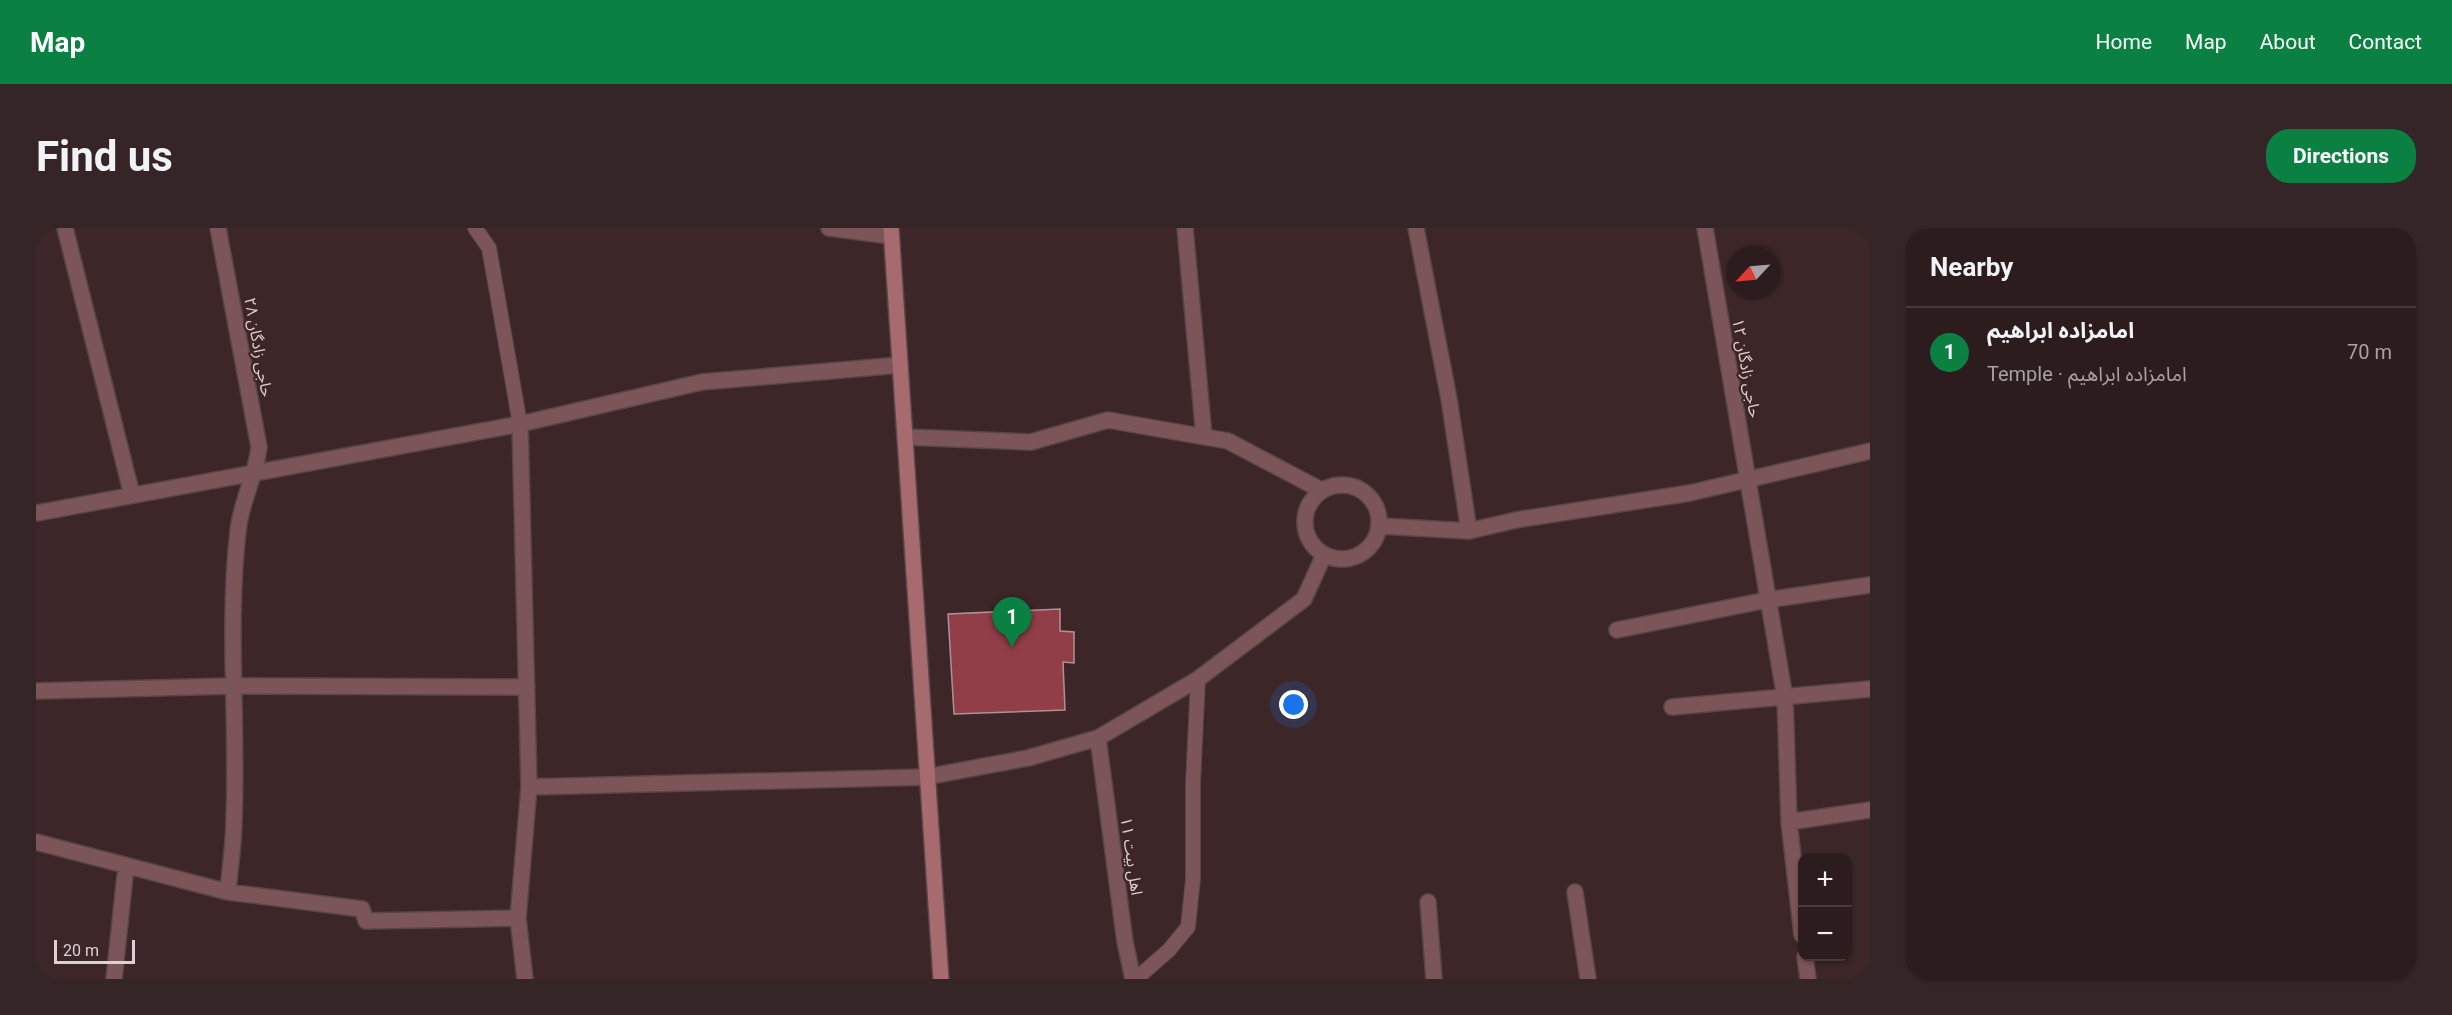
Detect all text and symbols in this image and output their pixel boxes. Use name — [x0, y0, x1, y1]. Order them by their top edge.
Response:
text: Map — [30, 26, 85, 59]
text: Home — [2096, 30, 2152, 54]
text: Map — [2185, 30, 2227, 54]
text: About — [2260, 30, 2316, 54]
text: Contact — [2349, 30, 2422, 54]
button: Directions — [2266, 129, 2416, 183]
text: Find us — [36, 132, 173, 181]
north arrow — [1726, 246, 1780, 300]
text: Nearby — [1930, 252, 2013, 282]
street label: حاجی زادگان ۲۸ — [240, 296, 277, 398]
street label: حاجی زادگان ۱۲ — [1728, 317, 1765, 419]
text: امامزاده ابراهیم — [1987, 318, 2134, 343]
text: 1 — [1944, 340, 1955, 364]
text: 70 m — [2347, 340, 2392, 364]
text: Temple · امامزاده ابراهیم — [1987, 362, 2187, 386]
pin: 1 — [992, 598, 1032, 647]
your location — [1279, 690, 1308, 719]
street label: اهل بیت ۱۱ — [1117, 816, 1146, 896]
map controls — [1798, 853, 1852, 961]
button: + — [1798, 853, 1852, 907]
button: − — [1798, 907, 1852, 961]
scale bar — [54, 937, 135, 964]
text: 20 m — [63, 941, 99, 960]

